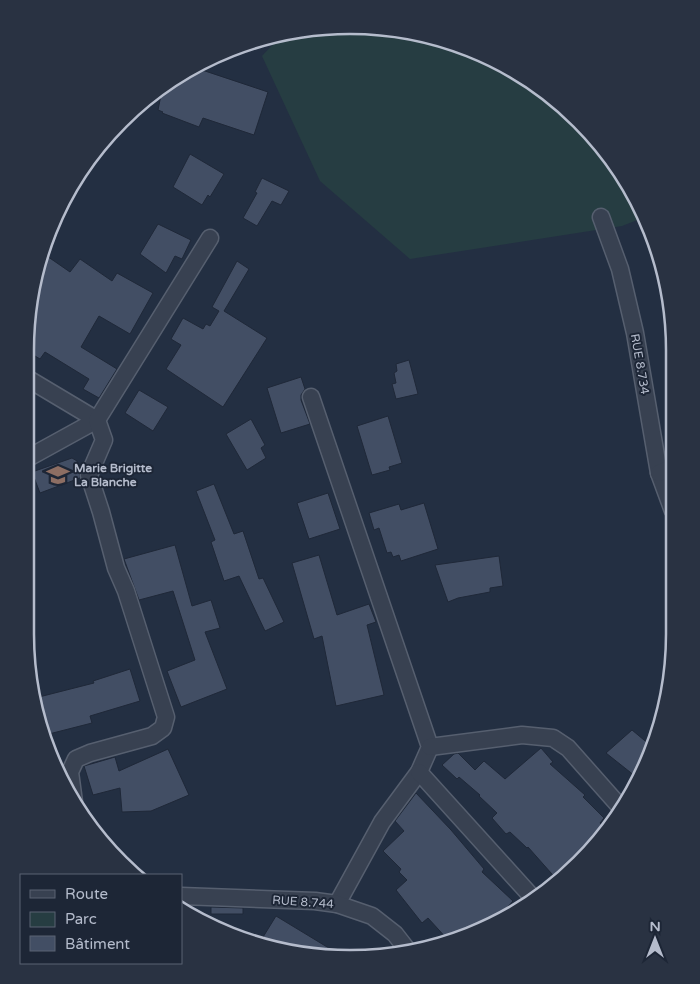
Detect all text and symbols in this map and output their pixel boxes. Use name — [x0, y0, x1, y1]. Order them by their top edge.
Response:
street label: RUE 8.734 — [628, 332, 652, 396]
place label: Marie Brigitte La Blanche — [74, 461, 152, 489]
school or university icon: Marie Brigitte La Blanche — [45, 462, 71, 488]
legend — [20, 874, 182, 964]
text: Route — [65, 885, 108, 903]
street label: RUE 8.744 — [272, 893, 335, 911]
text: Parc — [65, 910, 97, 928]
north arrow — [630, 914, 680, 964]
text: N — [649, 918, 661, 935]
text: Bâtiment — [65, 935, 130, 953]

